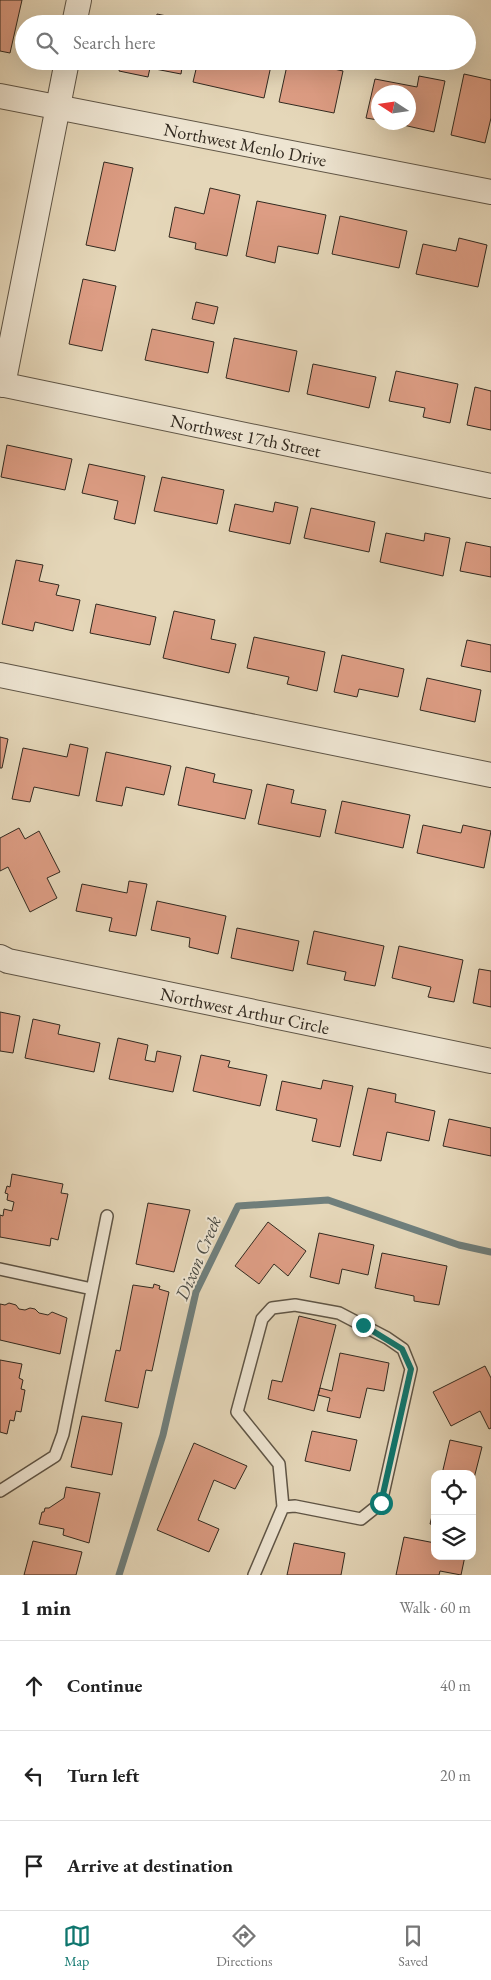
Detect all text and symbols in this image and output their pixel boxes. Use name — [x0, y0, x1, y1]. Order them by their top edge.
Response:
search box — [15, 15, 476, 70]
icon: search — [33, 29, 61, 57]
text: Search here — [73, 30, 155, 55]
north arrow — [371, 85, 416, 130]
street label: Northwest Menlo Drive — [162, 117, 329, 171]
street label: Northwest 17th Street — [168, 408, 323, 462]
street label: Northwest Arthur Circle — [158, 981, 332, 1039]
water label: Dixon Creek — [169, 1212, 227, 1305]
route end — [352, 1314, 375, 1337]
map controls — [431, 1470, 476, 1560]
button: locate — [431, 1470, 476, 1515]
route start — [370, 1492, 393, 1515]
button: layers — [431, 1515, 476, 1560]
text: 1 min — [20, 1594, 71, 1621]
text: Walk · 60 m — [400, 1597, 471, 1618]
icon: ahead — [20, 1672, 48, 1700]
text: Continue — [67, 1673, 142, 1698]
text: 40 m — [440, 1675, 471, 1696]
icon: left — [20, 1762, 48, 1790]
text: Turn left — [67, 1763, 139, 1788]
text: 20 m — [440, 1765, 471, 1786]
icon: arrive — [20, 1852, 48, 1880]
text: Arrive at destination — [67, 1853, 233, 1878]
tab: Map — [63, 1922, 91, 1970]
tab: Directions — [216, 1922, 273, 1970]
tab: Saved — [398, 1922, 428, 1970]

